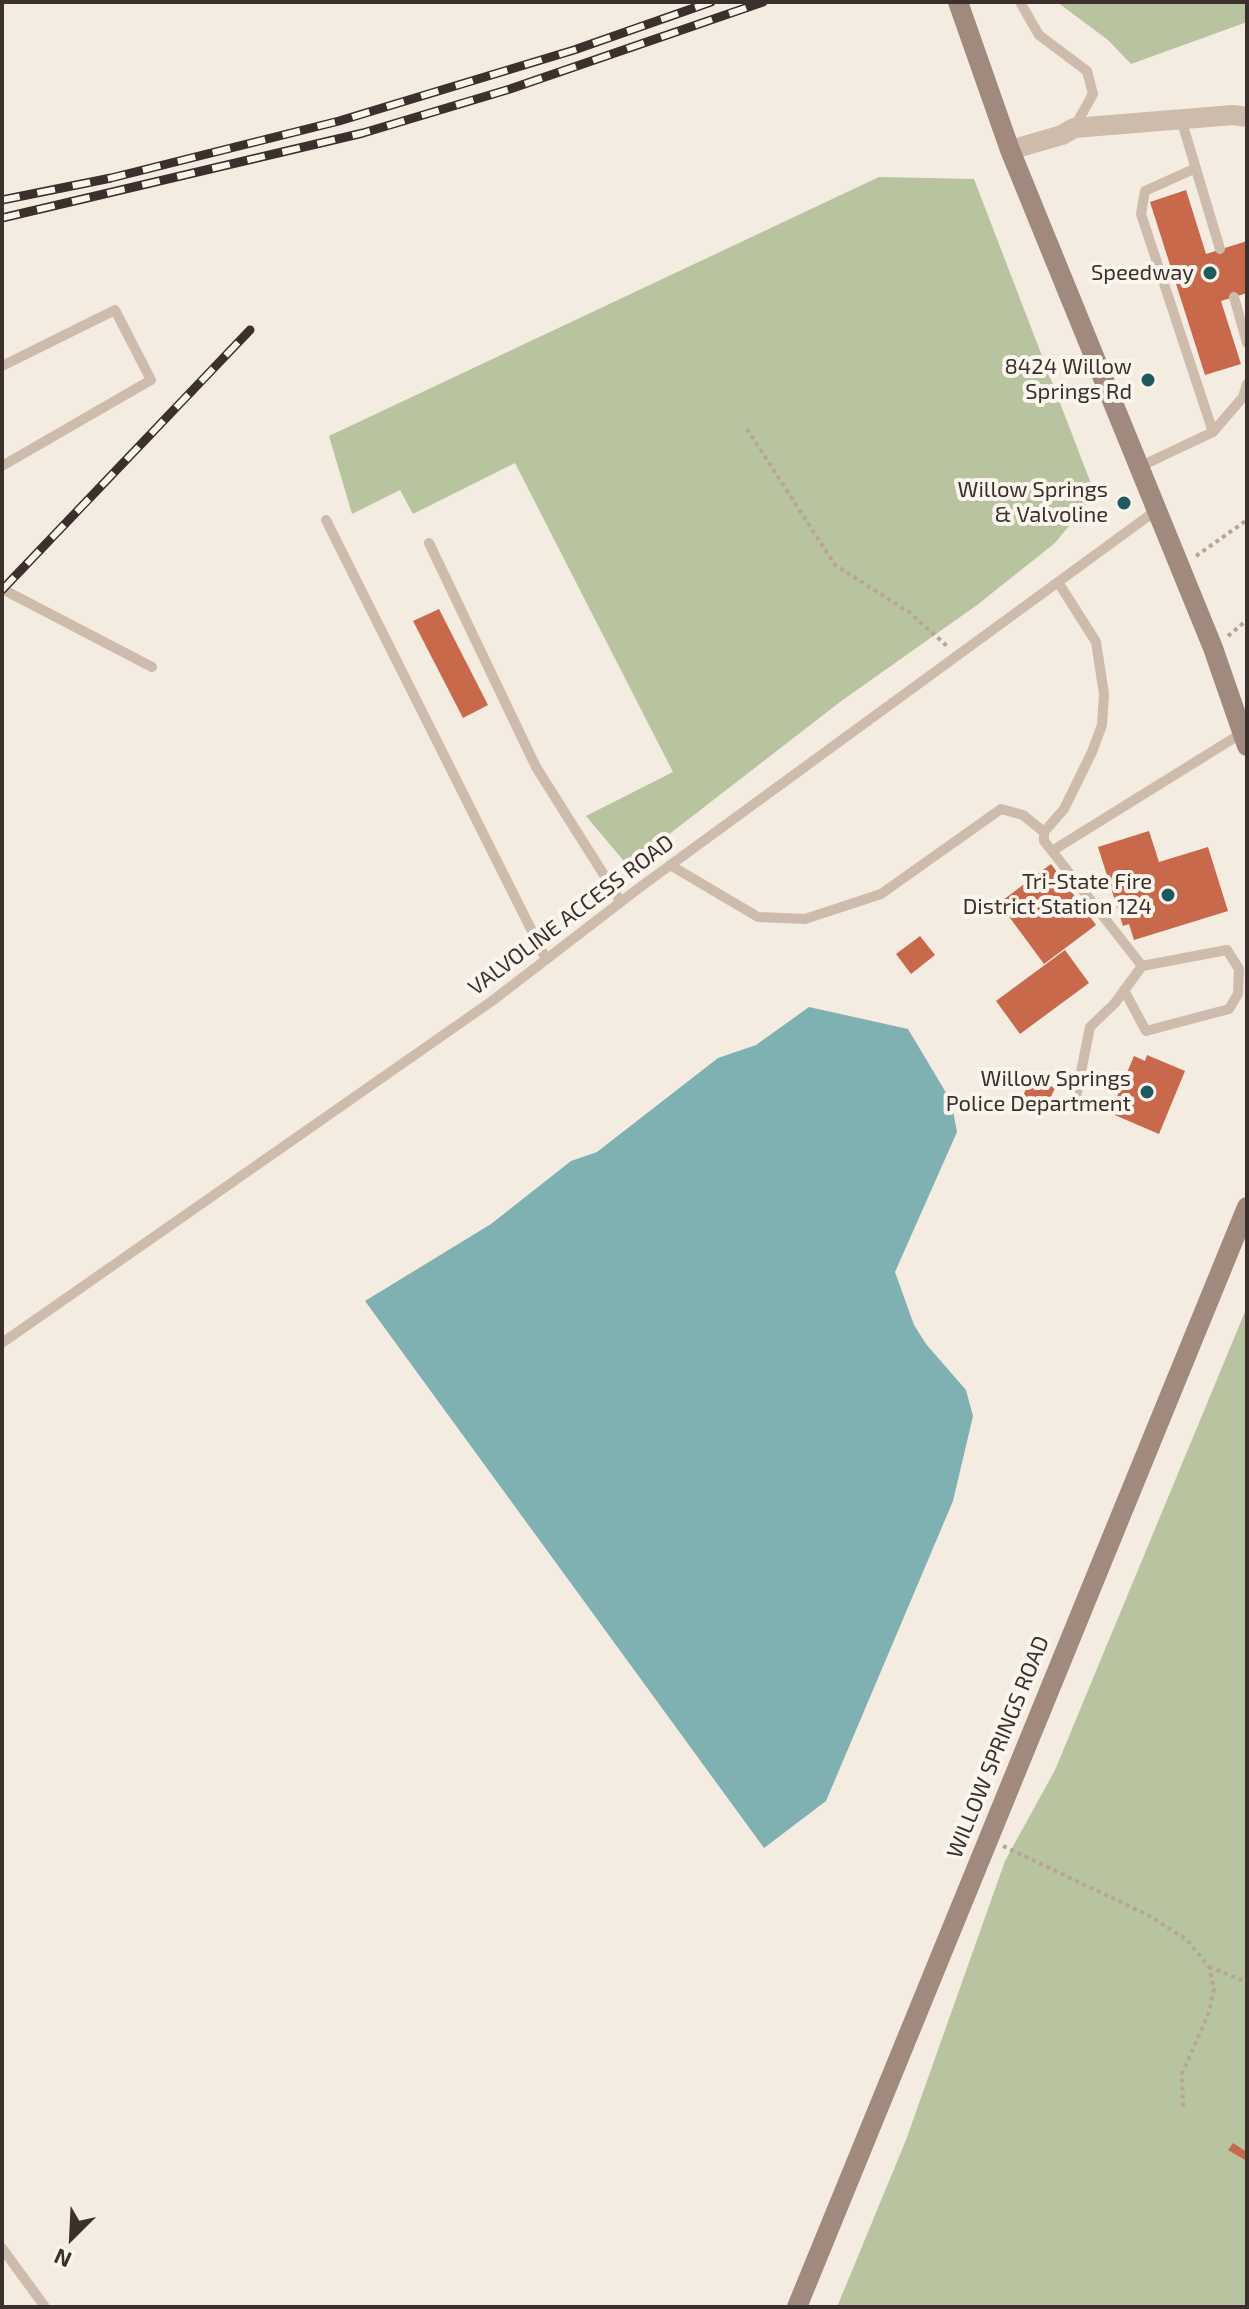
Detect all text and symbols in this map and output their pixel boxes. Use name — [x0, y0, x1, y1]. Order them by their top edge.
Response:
place label: Speedway — [1091, 260, 1194, 286]
marker: Speedway — [1201, 264, 1219, 282]
place label: 8424 Willow Springs Rd — [1004, 354, 1132, 406]
marker: 8424 Willow Springs Rd — [1139, 371, 1157, 389]
place label: Willow Springs & Valvoline — [958, 477, 1108, 528]
marker: Willow Springs & Valvoline — [1115, 494, 1133, 512]
street label: VALVOLINE ACCESS ROAD — [463, 829, 679, 1001]
place label: Tri-State Fire District Station 124 — [963, 869, 1152, 920]
marker: Tri-State Fire District Station 124 — [1159, 886, 1177, 904]
place label: Willow Springs Police Department — [946, 1066, 1131, 1118]
marker: Willow Springs Police Department — [1138, 1083, 1156, 1101]
street label: WILLOW SPRINGS ROAD — [941, 1632, 1055, 1862]
north arrow — [32, 2197, 112, 2277]
text: N — [50, 2244, 75, 2274]

